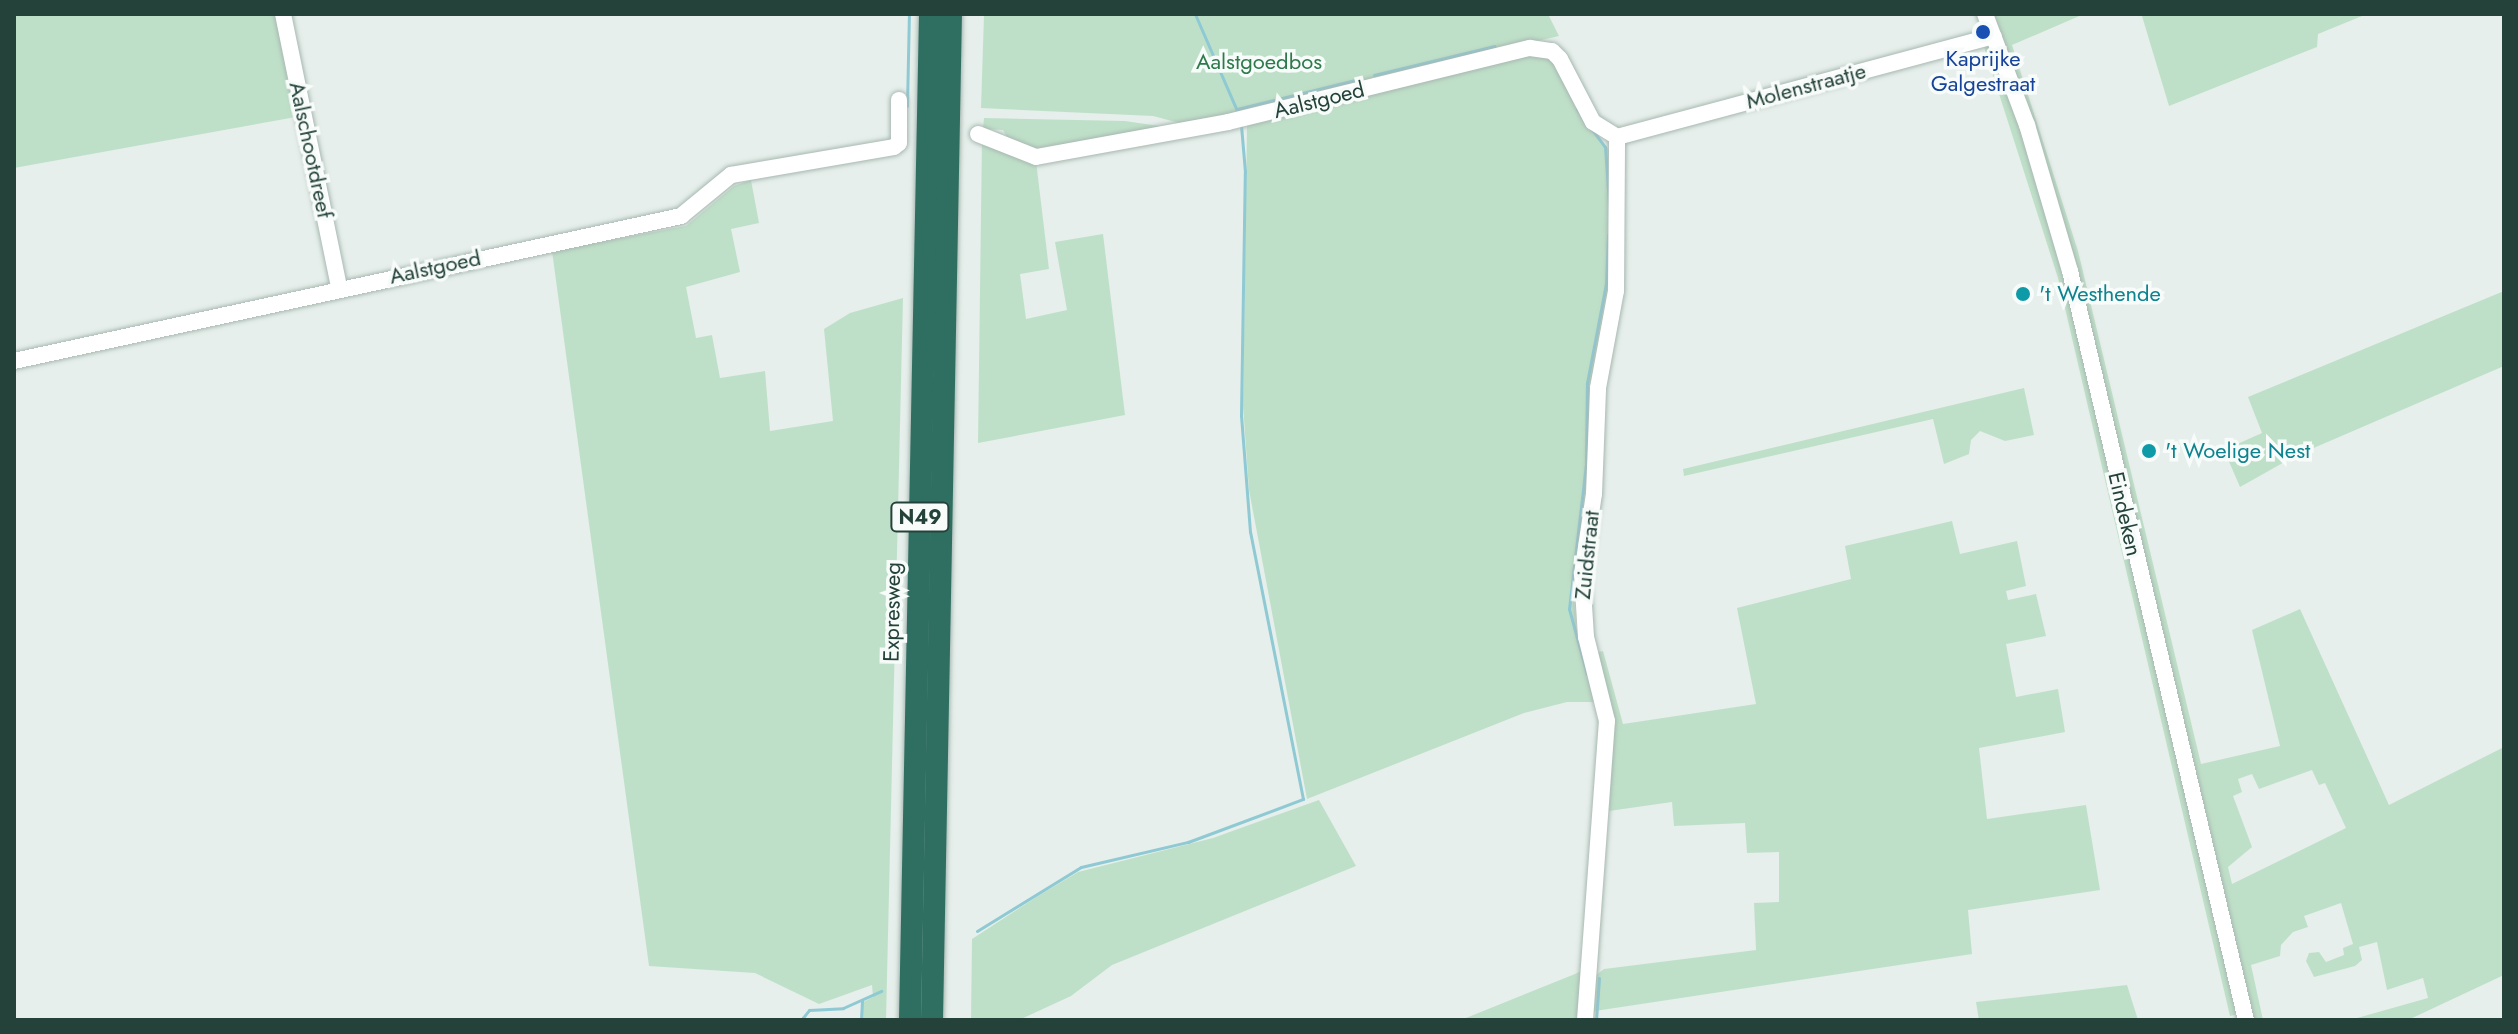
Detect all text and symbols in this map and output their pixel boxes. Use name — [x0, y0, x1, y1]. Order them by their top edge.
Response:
marker: Kaprijke Galgestraat — [1974, 23, 1992, 41]
place label: Kaprijke Galgestraat — [1931, 45, 2035, 96]
park label: Aalstgoedbos — [1196, 49, 1322, 75]
street label: Molenstraatje — [1743, 57, 1869, 115]
street label: Aalstgoed — [1271, 76, 1367, 124]
street label: Aalschootdreef — [284, 79, 338, 221]
street label: Aalstgoed — [387, 244, 483, 290]
place label: 't Westhende — [2039, 281, 2161, 307]
marker: 't Westhende — [2014, 285, 2032, 303]
place label: 't Woelige Nest — [2165, 438, 2310, 464]
marker: 't Woelige Nest — [2140, 442, 2158, 460]
street label: Eindeken — [2103, 469, 2147, 559]
road number: N49 — [890, 501, 950, 533]
street label: Zuidstraat — [1569, 509, 1605, 601]
street label: Expresweg — [878, 562, 906, 662]

